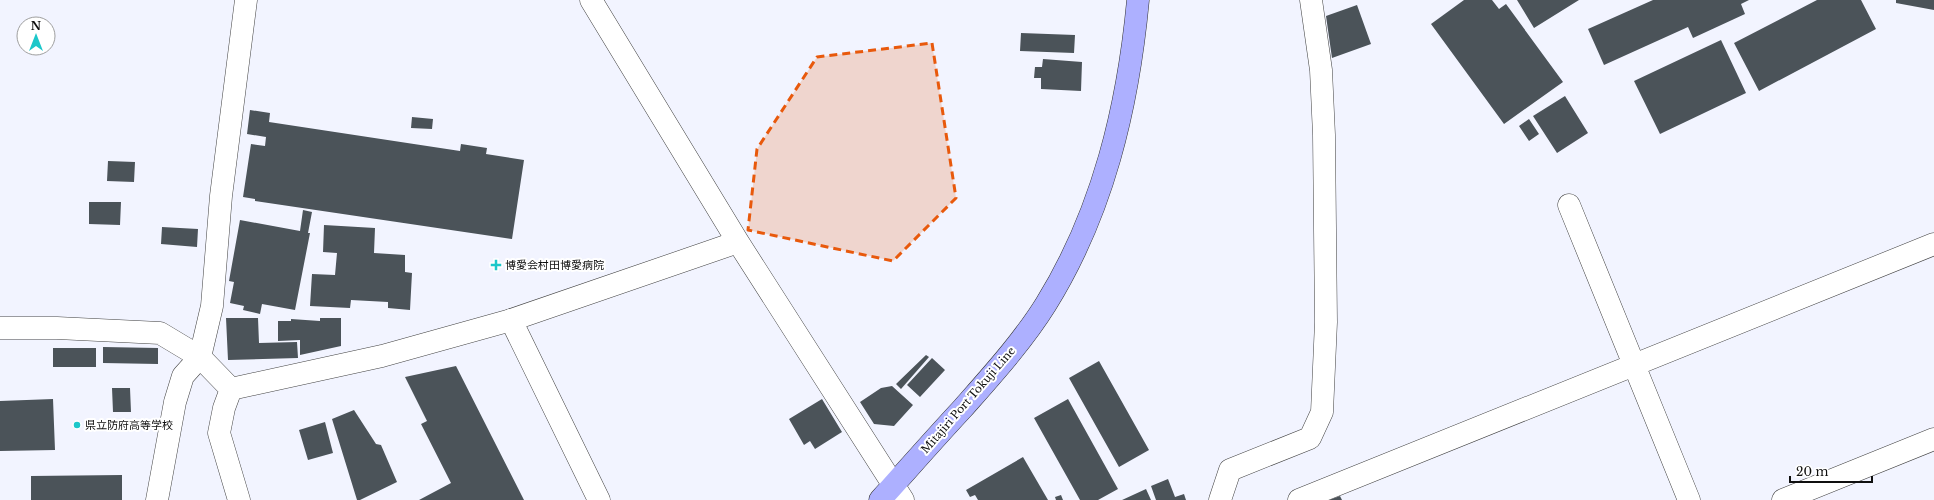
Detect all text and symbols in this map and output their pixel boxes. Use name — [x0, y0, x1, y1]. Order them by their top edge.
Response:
north arrow — [16, 16, 56, 56]
text: N — [31, 19, 42, 33]
place label: 博愛会村田博愛病院 — [505, 258, 604, 272]
marker: 博愛会村田博愛病院 — [490, 259, 502, 271]
street label: Mitajiri Port Tokuji Line — [918, 344, 1018, 456]
place label: 県立防府高等学校 — [85, 418, 173, 432]
marker: 県立防府高等学校 — [72, 420, 82, 430]
scale bar — [1790, 458, 1872, 484]
text: 20 m — [1796, 464, 1828, 479]

